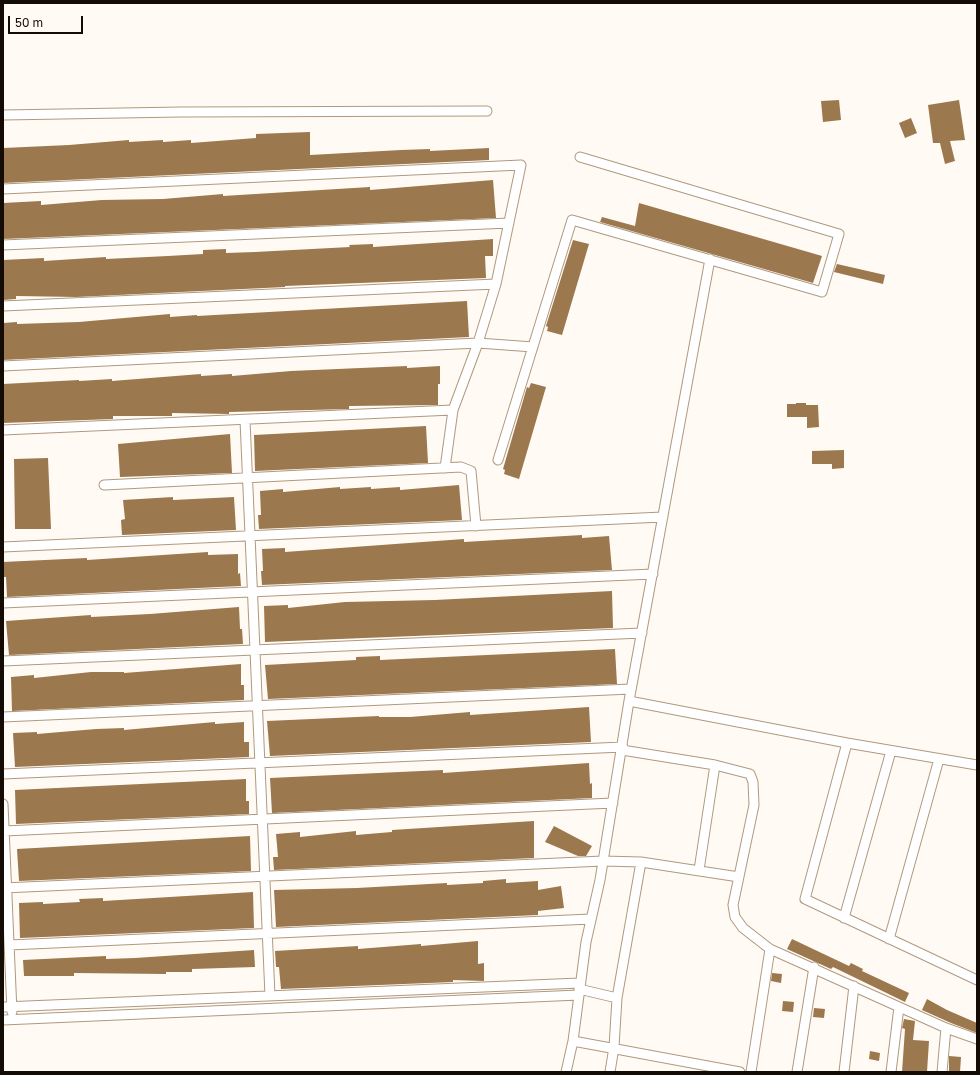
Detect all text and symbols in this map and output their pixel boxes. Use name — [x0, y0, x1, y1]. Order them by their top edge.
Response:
scale bar — [10, 8, 85, 34]
text: 50 m — [15, 15, 43, 30]

